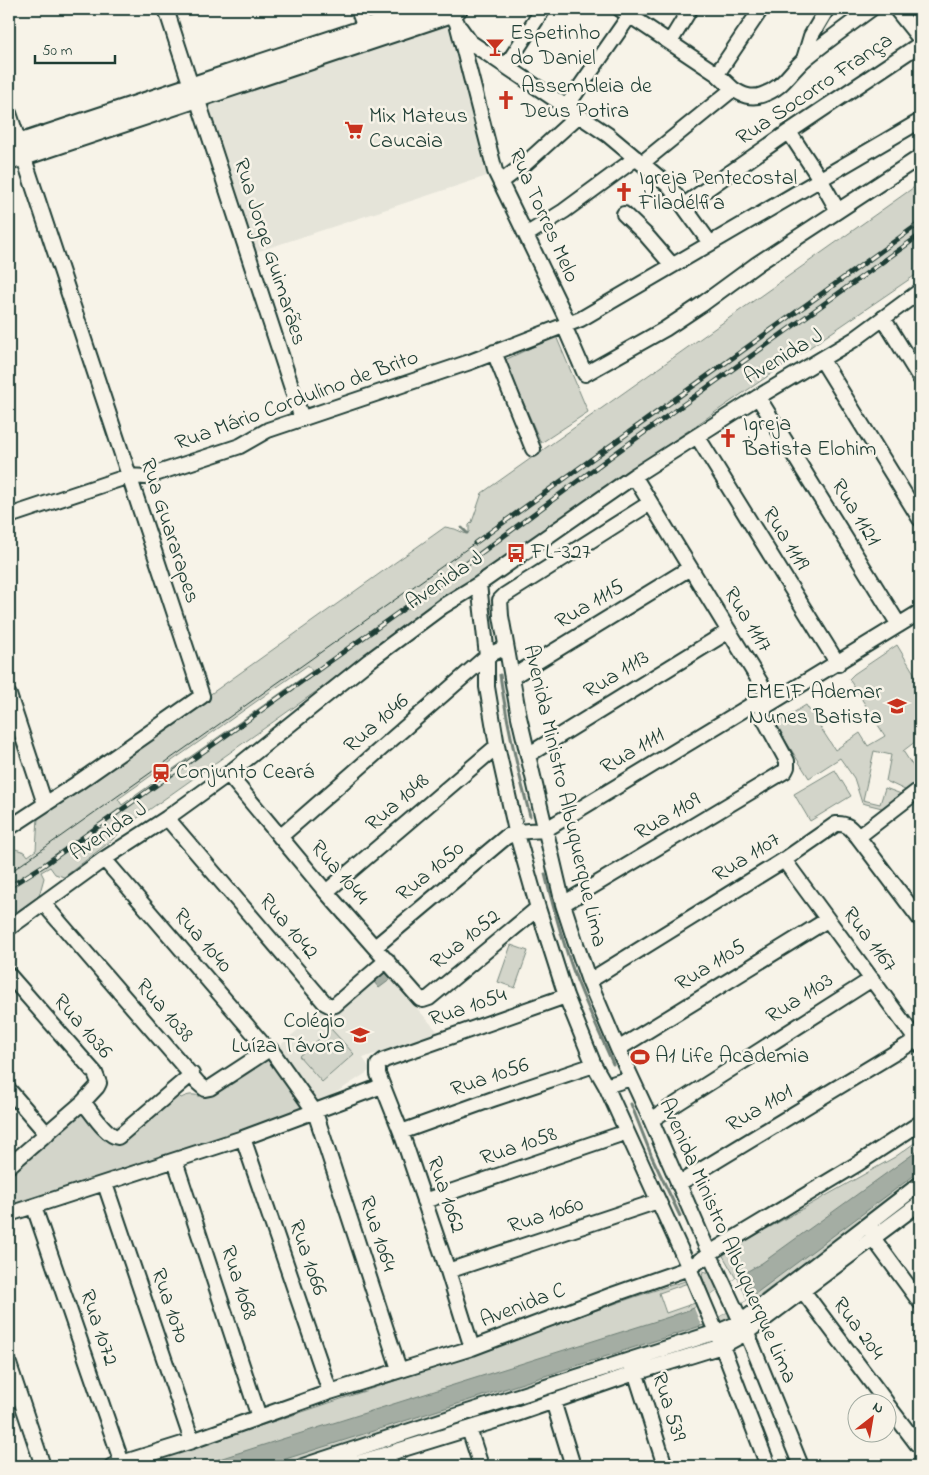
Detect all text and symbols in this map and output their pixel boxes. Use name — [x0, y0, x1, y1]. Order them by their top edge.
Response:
place label: Espetinho do Daniel — [510, 18, 600, 75]
street label: Rua Socorro França — [730, 26, 900, 154]
scale bar — [35, 32, 115, 64]
bar icon: Espetinho do Daniel — [484, 36, 506, 58]
text: 50 m — [42, 40, 73, 62]
place label: Assembleia de Deus Potira — [520, 71, 652, 128]
church icon: Assembleia de Deus Potira — [495, 89, 517, 111]
place label: Mix Mateus Caucaia — [369, 101, 468, 158]
supermarket icon: Mix Mateus Caucaia — [343, 119, 365, 141]
street label: Rua Torres Melo — [499, 144, 587, 288]
street label: Rua Jorge Guimarães — [223, 155, 314, 350]
place label: Igreja Pentecostal Filadélfia — [638, 163, 797, 220]
church icon: Igreja Pentecostal Filadélfia — [613, 181, 635, 203]
street label: Avenida J — [738, 321, 830, 393]
street label: Rua Mário Cordulino de Brito — [171, 342, 423, 460]
place label: Igreja Batista Elohim — [742, 409, 876, 466]
church icon: Igreja Batista Elohim — [717, 427, 739, 449]
street label: Rua Guararapes — [131, 454, 207, 608]
street label: Rua 1121 — [822, 473, 888, 553]
street label: Rua 1119 — [753, 501, 817, 577]
place label: FL-327 — [530, 537, 591, 569]
bus stop icon: FL-327 — [505, 542, 527, 564]
street label: Avenida J — [400, 543, 490, 619]
street label: Rua 1115 — [549, 572, 631, 638]
street label: Rua 1117 — [714, 581, 780, 659]
street label: Avenida Ministro Albuquerque Lima — [514, 642, 614, 950]
street label: Rua 1113 — [578, 642, 656, 708]
place label: EMEIF Ademar Nunes Batista — [746, 677, 882, 734]
street label: Rua 1046 — [337, 686, 417, 761]
school or university icon: EMEIF Ademar Nunes Batista — [886, 695, 908, 717]
street label: Rua 1111 — [595, 720, 671, 784]
place label: Conjunto Ceará — [176, 757, 314, 789]
station icon: Conjunto Ceará — [150, 762, 172, 784]
street label: Rua 1048 — [359, 766, 437, 840]
street label: Rua 1109 — [629, 785, 707, 849]
street label: Avenida J — [64, 794, 154, 870]
street label: Rua 1107 — [707, 825, 787, 891]
street label: Rua 1044 — [302, 834, 376, 912]
street label: Rua 1050 — [390, 834, 472, 910]
street label: Rua 1042 — [250, 887, 326, 967]
street label: Rua 1167 — [834, 900, 904, 980]
street label: Rua 1040 — [165, 901, 239, 981]
street label: Rua 1052 — [424, 902, 508, 978]
street label: Rua 1105 — [669, 932, 753, 1000]
street label: Rua 1103 — [760, 965, 840, 1033]
street label: Rua 1038 — [127, 972, 201, 1050]
street label: Rua 1054 — [425, 980, 511, 1036]
street label: Rua 1036 — [45, 987, 120, 1067]
place label: Colégio Luíza Távora — [231, 1006, 345, 1063]
school or university icon: Colégio Luíza Távora — [349, 1024, 371, 1046]
place label: A1 Life Academia — [655, 1041, 809, 1073]
sports icon: A1 Life Academia — [629, 1046, 651, 1068]
street label: Rua 1056 — [447, 1050, 534, 1106]
street label: Rua 1101 — [721, 1077, 799, 1141]
street label: Avenida Ministro Albuquerque Lima — [649, 1093, 805, 1389]
street label: Rua 1058 — [476, 1119, 562, 1175]
street label: Rua 1062 — [417, 1152, 473, 1238]
street label: Rua 1060 — [504, 1189, 588, 1243]
street label: Rua 1064 — [350, 1192, 404, 1276]
street label: Rua 1066 — [279, 1216, 335, 1300]
street label: Rua 1068 — [211, 1242, 265, 1324]
street label: Rua 1070 — [141, 1264, 197, 1348]
street label: Avenida C — [476, 1275, 570, 1337]
street label: Rua 1072 — [70, 1286, 126, 1370]
street label: Rua 204 — [824, 1291, 892, 1367]
street label: Rua 539 — [642, 1369, 694, 1446]
north arrow — [846, 1392, 896, 1442]
text: N — [868, 1397, 887, 1420]

